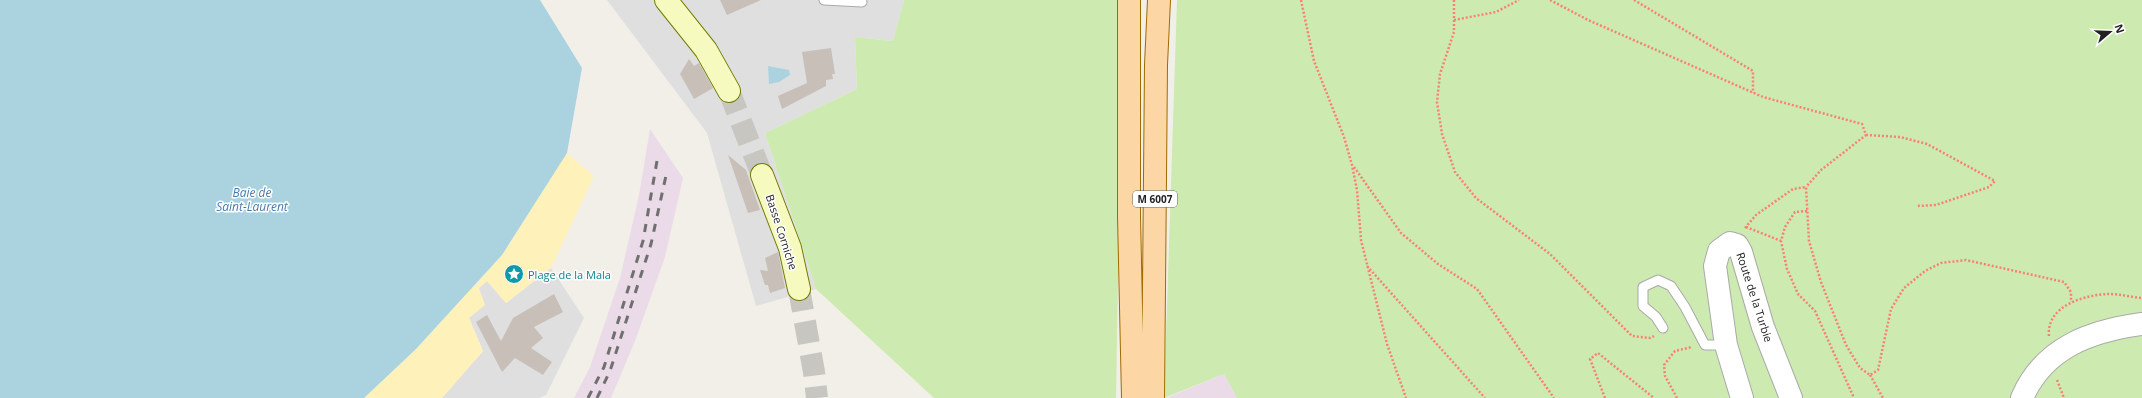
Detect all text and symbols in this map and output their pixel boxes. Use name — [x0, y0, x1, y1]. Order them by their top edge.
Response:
north arrow — [2090, 12, 2130, 52]
text: N — [2111, 22, 2128, 35]
water label: Baie de Saint-Laurent — [216, 184, 289, 215]
road number: M 6007 — [1133, 191, 1177, 207]
street label: Basse Corniche — [763, 192, 801, 272]
street label: Route de la Turbie — [1733, 250, 1777, 344]
place icon: Plage de la Mala — [503, 263, 525, 285]
place label: Plage de la Mala — [528, 267, 611, 282]

